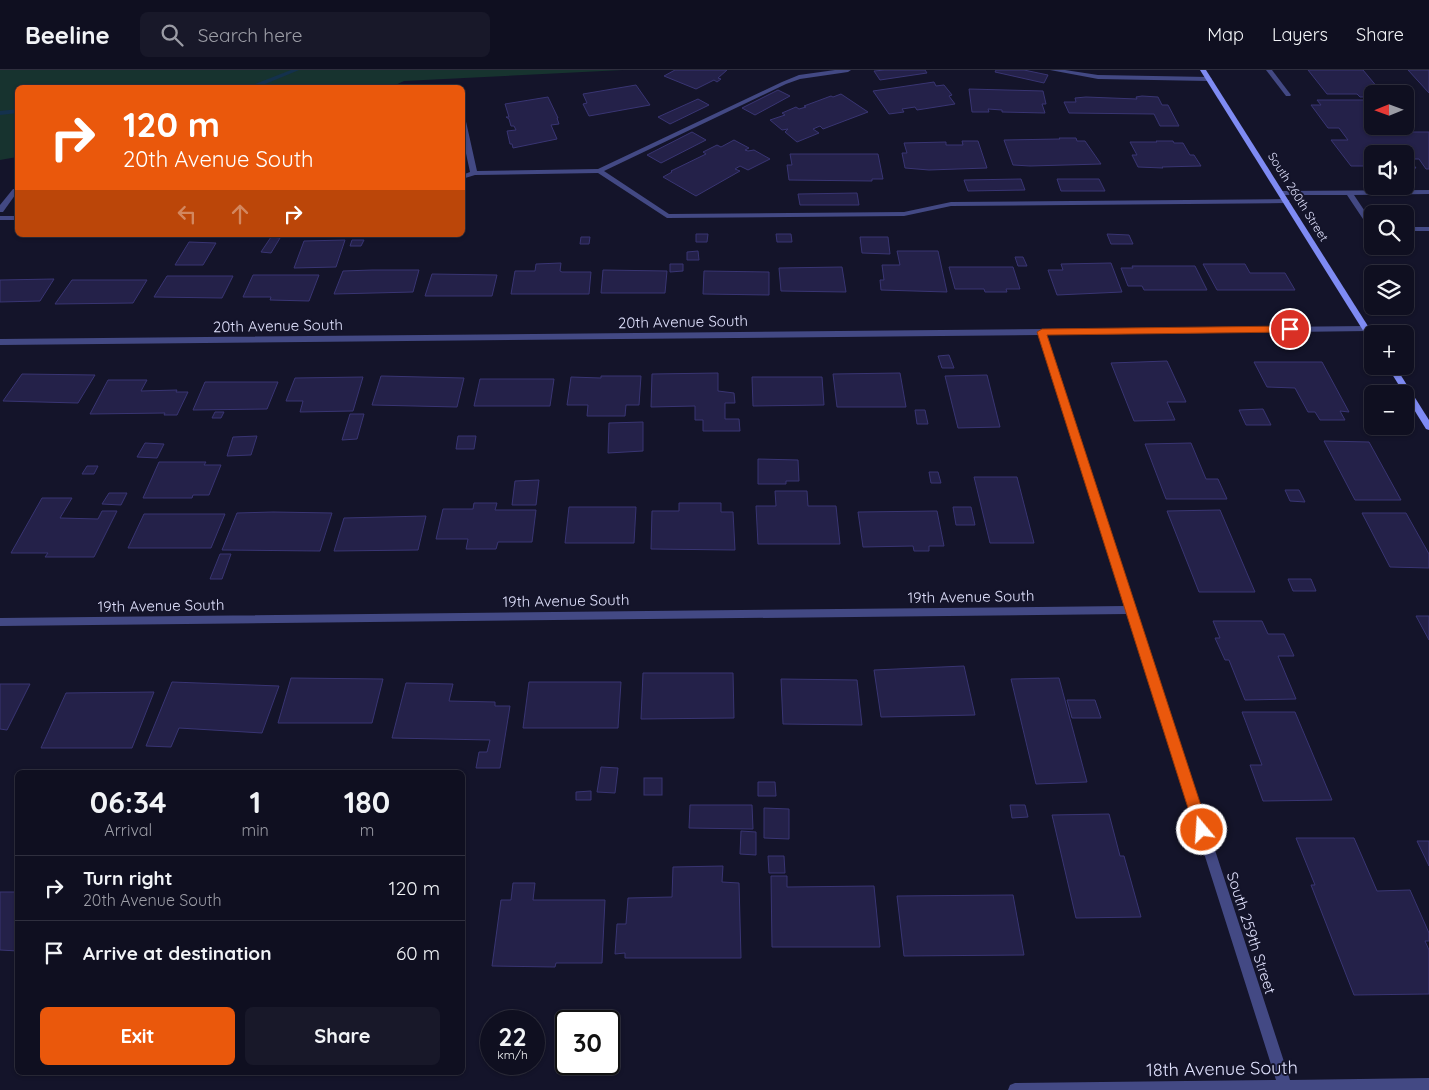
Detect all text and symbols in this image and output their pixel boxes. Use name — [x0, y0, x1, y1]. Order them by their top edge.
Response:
search box — [140, 12, 490, 57]
text: Beeline — [25, 20, 110, 50]
icon: search — [158, 21, 186, 49]
text: Search here — [198, 23, 303, 47]
text: Map — [1207, 23, 1244, 46]
text: Layers — [1272, 23, 1328, 46]
text: Share — [1356, 23, 1404, 46]
north arrow — [1364, 85, 1414, 135]
map controls — [1364, 85, 1414, 435]
text: 120 m — [123, 102, 220, 146]
icon: right — [40, 105, 105, 170]
text: 20th Avenue South — [123, 145, 314, 173]
button: sound — [1364, 145, 1414, 195]
street label: South 260th Street — [1265, 149, 1332, 244]
icon: left — [173, 200, 201, 228]
icon: ahead — [226, 200, 254, 228]
icon: right — [279, 200, 307, 228]
button: search — [1364, 205, 1414, 255]
button: layers — [1364, 265, 1414, 315]
pin — [1269, 308, 1311, 350]
street label: 20th Avenue South — [618, 311, 748, 332]
street label: 20th Avenue South — [213, 315, 343, 336]
icon: arrive — [1276, 315, 1304, 343]
button: + — [1364, 325, 1414, 375]
button: − — [1364, 385, 1414, 435]
street label: 19th Avenue South — [908, 586, 1034, 607]
street label: 19th Avenue South — [503, 590, 629, 611]
street label: 19th Avenue South — [98, 595, 224, 616]
text: 06:34 — [90, 783, 167, 821]
text: 1 — [249, 783, 261, 821]
text: 180 — [344, 783, 390, 821]
position arrow — [1175, 803, 1227, 855]
text: Arrival — [104, 820, 152, 840]
text: min — [242, 820, 269, 840]
text: m — [360, 820, 374, 840]
text: Turn right — [83, 866, 172, 890]
street label: South 259th Street — [1223, 869, 1280, 996]
icon: right — [40, 874, 68, 902]
text: 120 m — [389, 876, 440, 900]
text: 20th Avenue South — [83, 890, 222, 910]
icon: arrive — [40, 939, 68, 967]
text: Arrive at destination — [83, 941, 272, 965]
text: 60 m — [396, 941, 440, 965]
button: Exit — [40, 1007, 235, 1065]
button: Share — [245, 1007, 440, 1065]
speed limit sign: 30 — [555, 1010, 620, 1075]
text: 22 — [498, 1021, 527, 1052]
text: km/h — [497, 1047, 528, 1062]
street label: 18th Avenue South — [1146, 1056, 1298, 1081]

